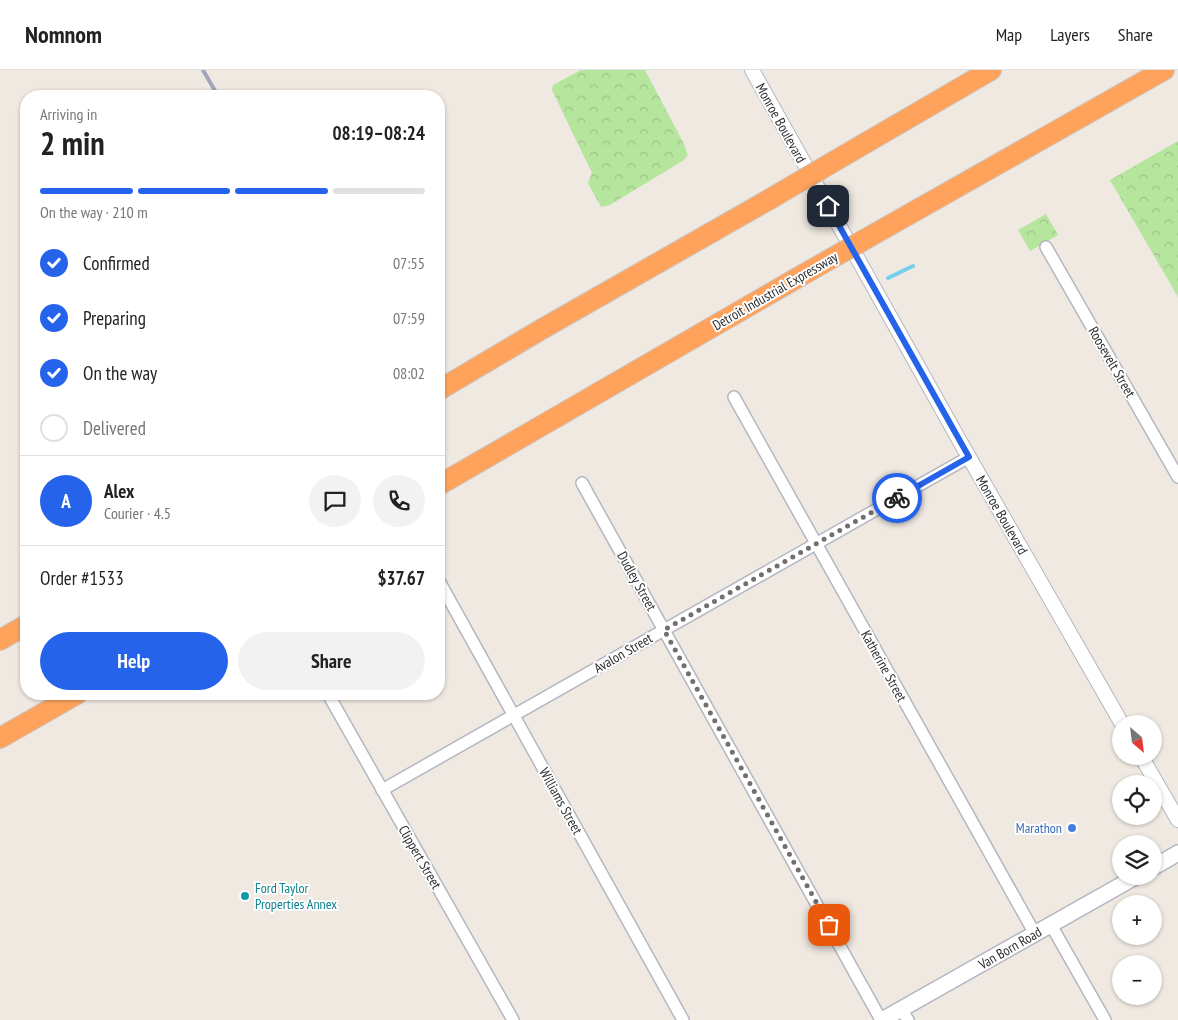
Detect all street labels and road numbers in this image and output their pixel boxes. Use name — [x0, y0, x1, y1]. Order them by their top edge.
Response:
street label: Monroe Boulevard — [752, 80, 810, 166]
street label: Detroit Industrial Expressway — [709, 247, 841, 334]
street label: Roosevelt Street — [1084, 323, 1140, 401]
street label: Monroe Boulevard — [972, 472, 1032, 558]
street label: Dudley Street — [613, 548, 661, 614]
street label: Katherine Street — [857, 627, 911, 705]
street label: Avalon Street — [591, 629, 656, 677]
street label: Williams Street — [535, 765, 587, 838]
street label: Clippert Street — [395, 822, 446, 892]
street label: Van Born Road — [974, 923, 1045, 974]

